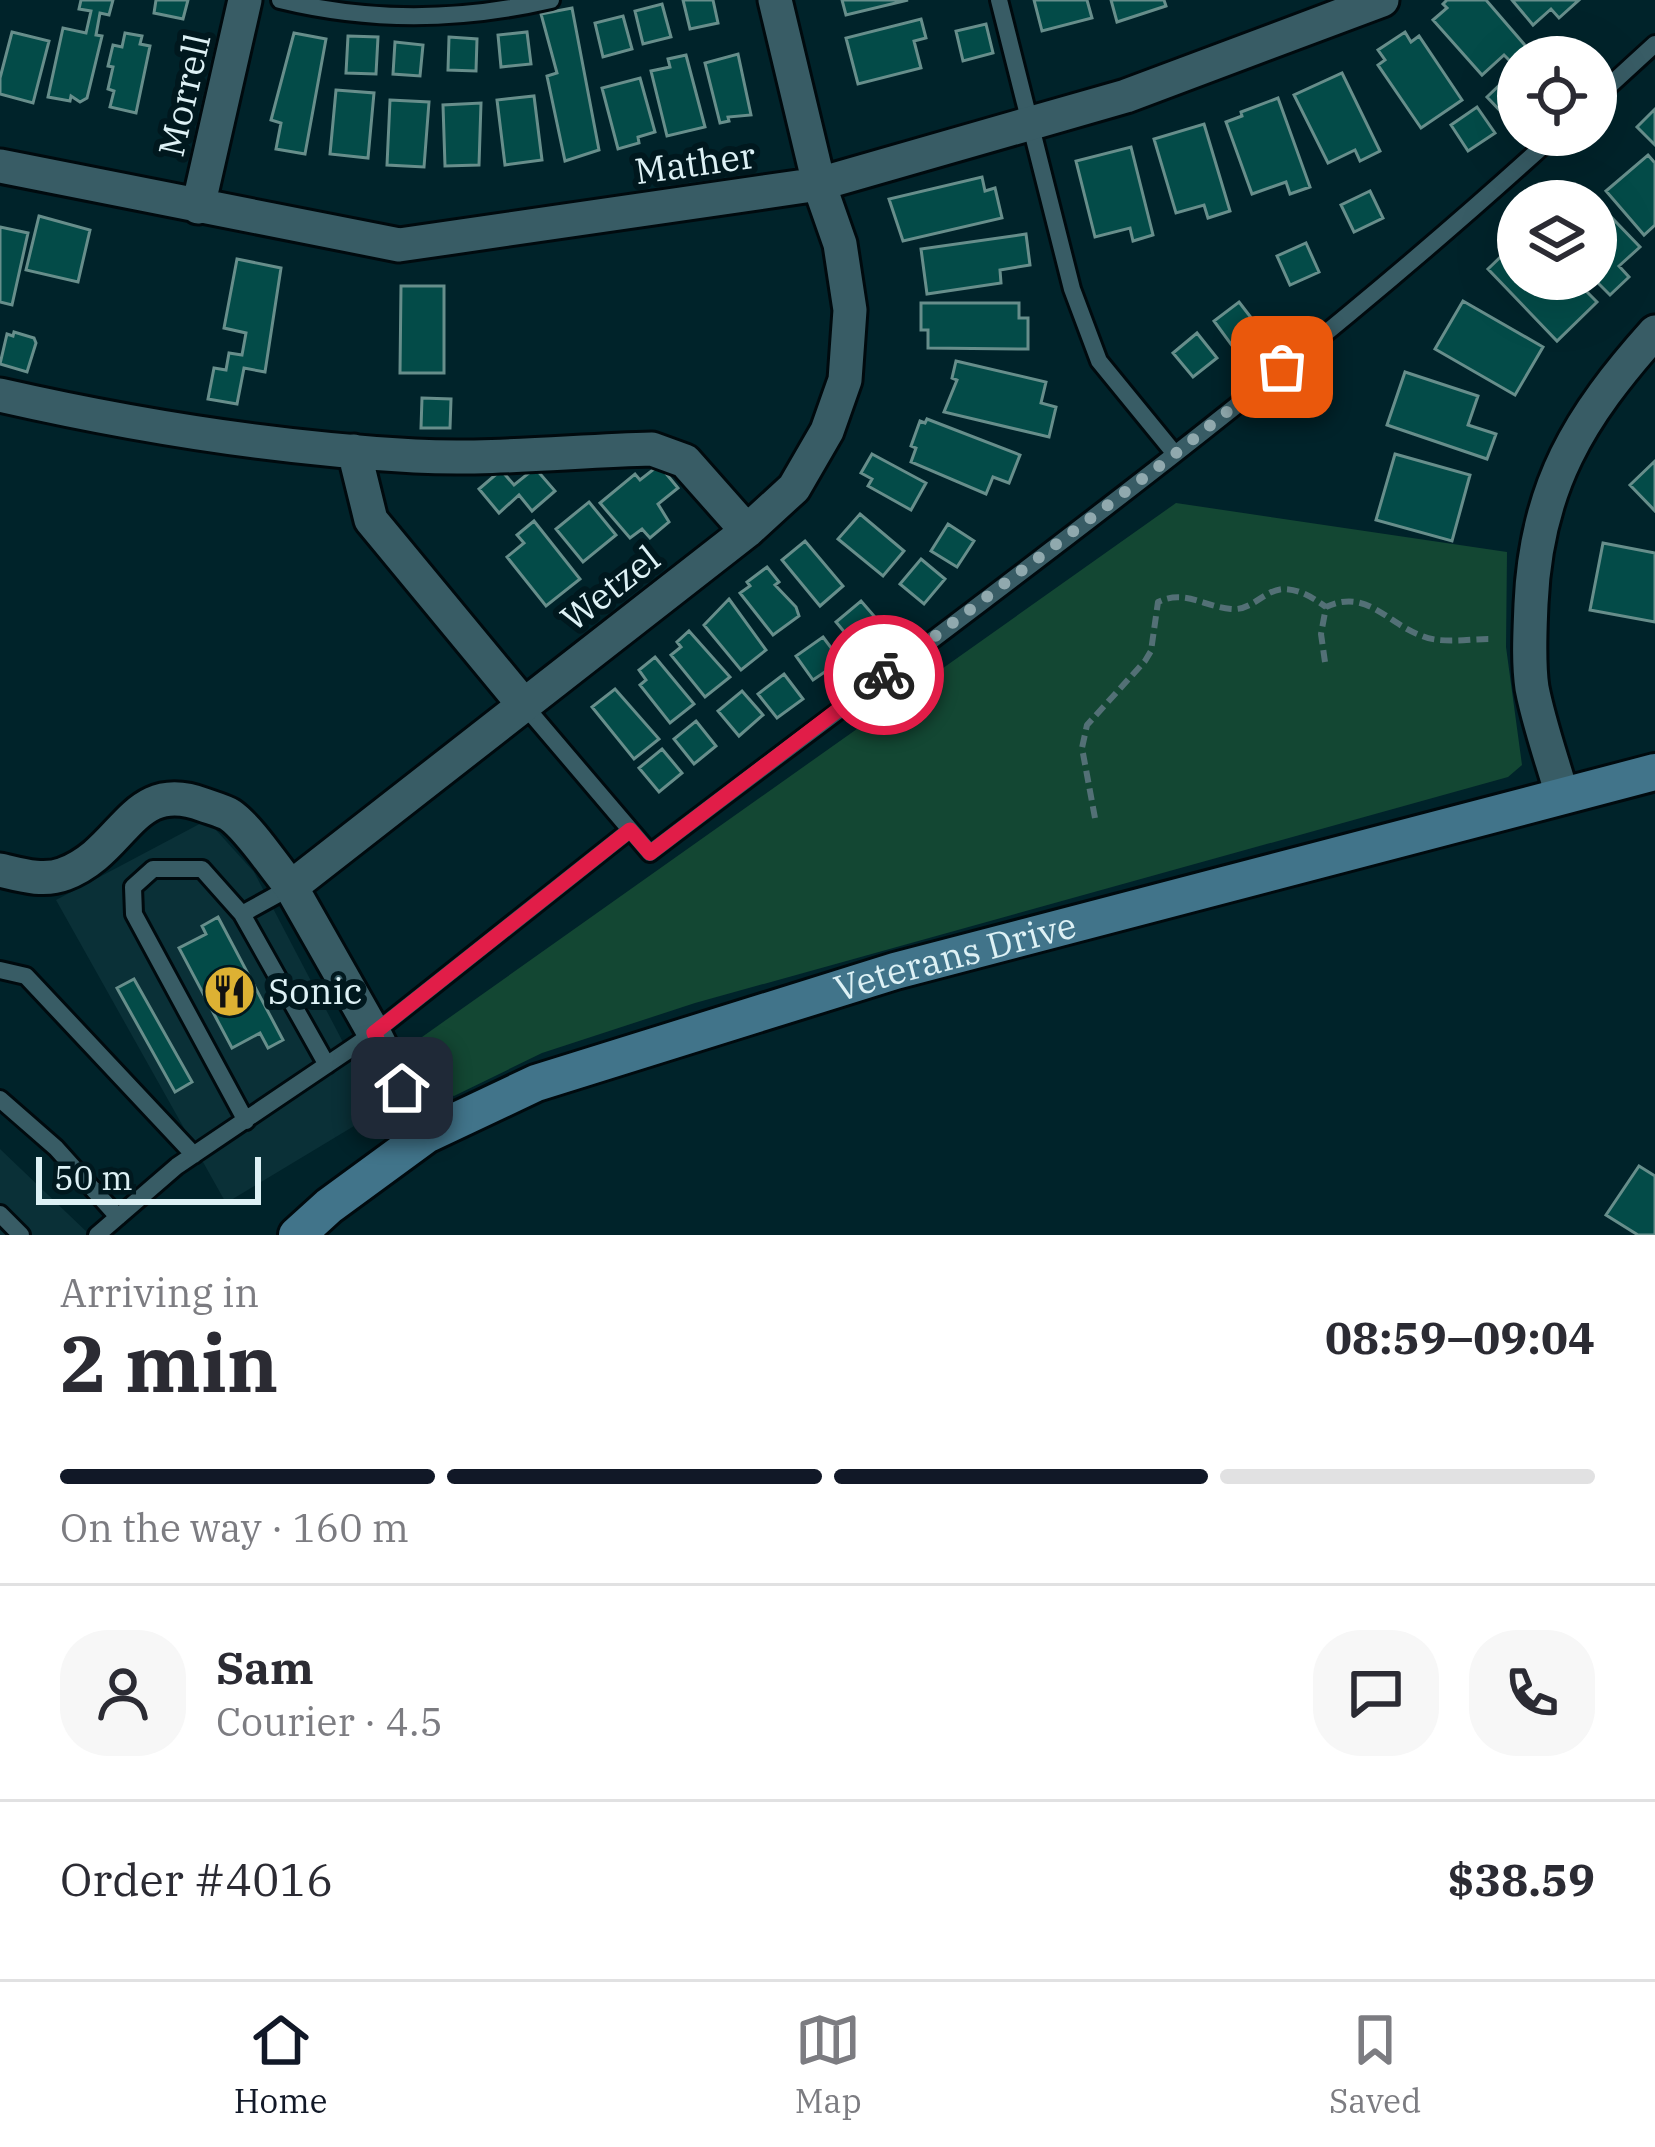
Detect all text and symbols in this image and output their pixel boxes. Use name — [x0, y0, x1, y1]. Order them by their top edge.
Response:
street label: Morrell — [147, 29, 220, 161]
map controls — [1497, 36, 1617, 300]
button: locate — [1497, 36, 1617, 156]
street label: Mather — [632, 131, 758, 194]
button: layers — [1497, 180, 1617, 300]
pin — [1231, 316, 1333, 418]
icon: bag — [1249, 334, 1315, 400]
street label: Wetzel — [551, 534, 669, 641]
courier — [824, 615, 944, 735]
icon: bike — [851, 642, 917, 708]
street label: Veterans Drive — [828, 901, 1081, 1012]
restaurant icon: Sonic — [201, 963, 257, 1019]
place label: Sonic — [268, 967, 362, 1014]
pin — [351, 1037, 453, 1139]
icon: home — [369, 1055, 435, 1121]
scale bar — [36, 1151, 261, 1204]
text: 50 m — [54, 1156, 133, 1199]
text: Arriving in — [60, 1267, 259, 1318]
text: 08:59–09:04 — [1325, 1308, 1595, 1366]
text: 2 min — [60, 1312, 278, 1413]
text: On the way · 160 m — [60, 1502, 409, 1553]
button: person — [60, 1630, 186, 1756]
button: chat — [1313, 1630, 1439, 1756]
button: phone — [1469, 1630, 1595, 1756]
text: Sam — [216, 1638, 314, 1696]
text: Courier · 4.5 — [216, 1696, 443, 1747]
text: Order #4016 — [60, 1850, 333, 1908]
text: $38.59 — [1448, 1850, 1595, 1908]
tab: Home — [234, 2007, 327, 2122]
tab: Map — [795, 2007, 862, 2122]
tab: Saved — [1329, 2007, 1421, 2122]

